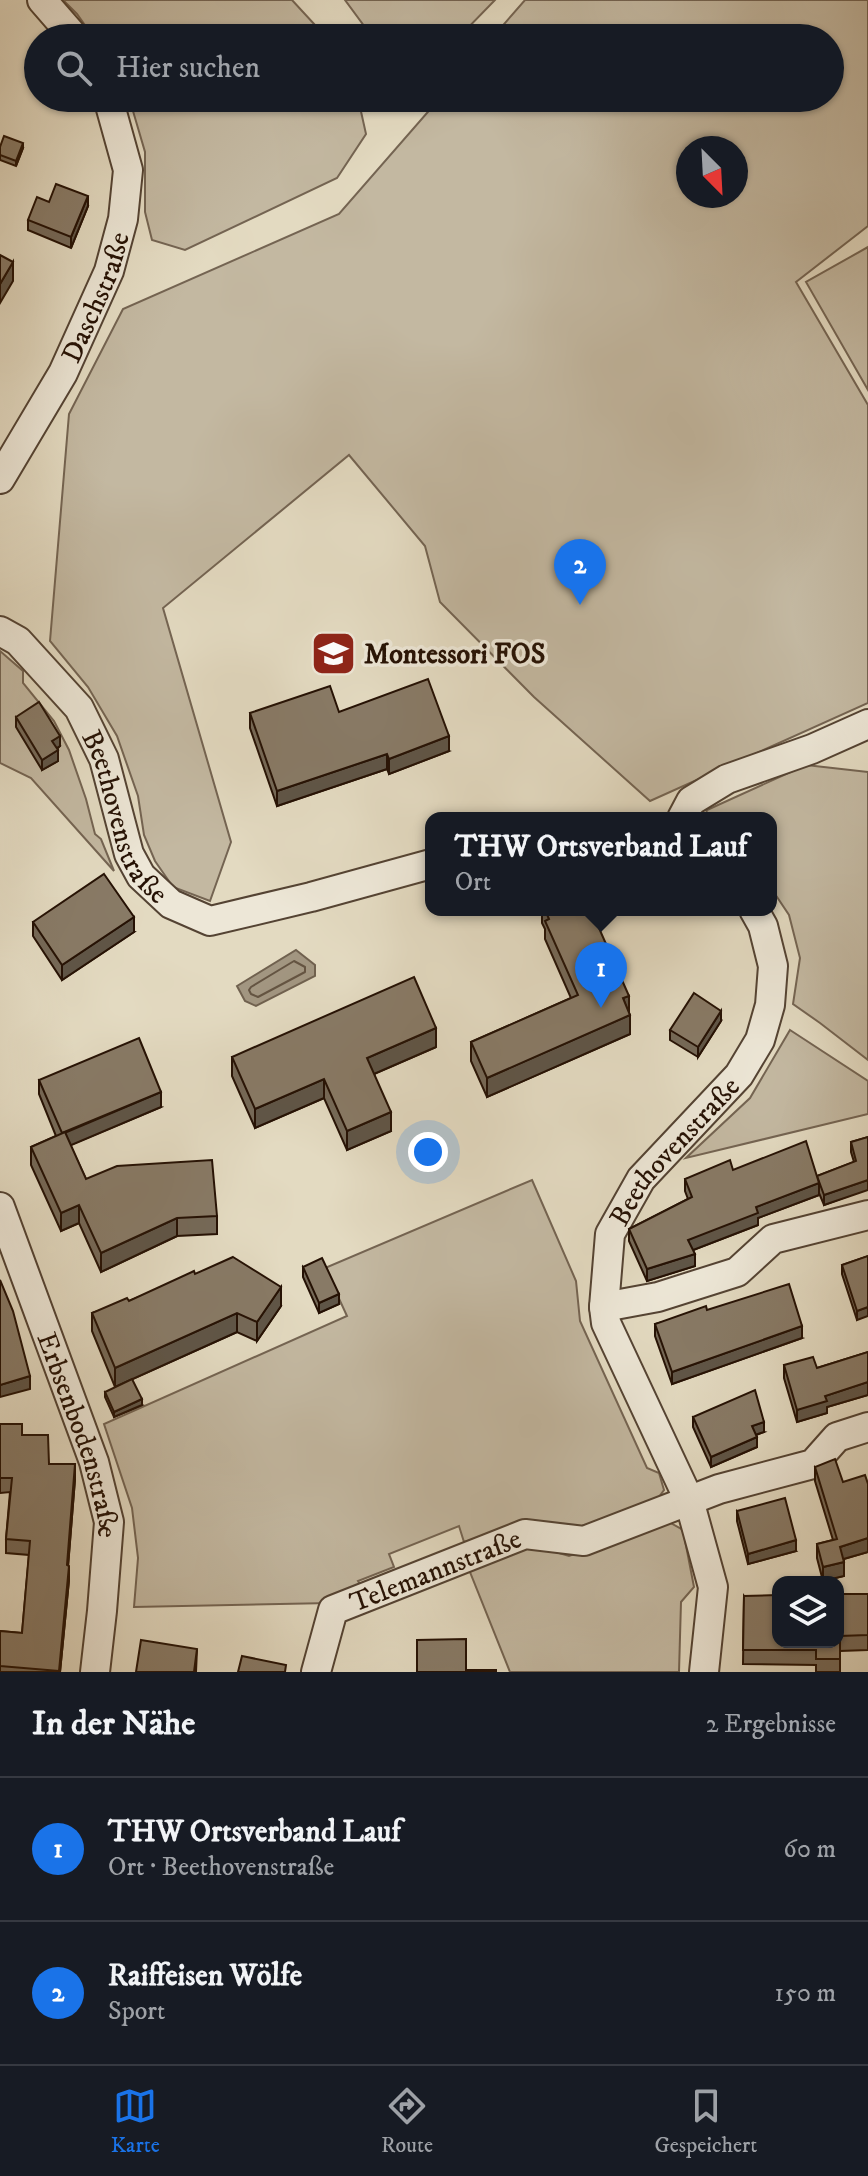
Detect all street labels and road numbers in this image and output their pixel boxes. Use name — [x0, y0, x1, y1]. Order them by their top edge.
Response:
street label: Daschstraße — [54, 228, 138, 368]
street label: Beethovenstraße — [73, 724, 175, 911]
street label: Beethovenstraße — [602, 1070, 748, 1232]
street label: Erbsenbodenstraße — [29, 1328, 126, 1539]
street label: Telemannstraße — [345, 1521, 526, 1621]

